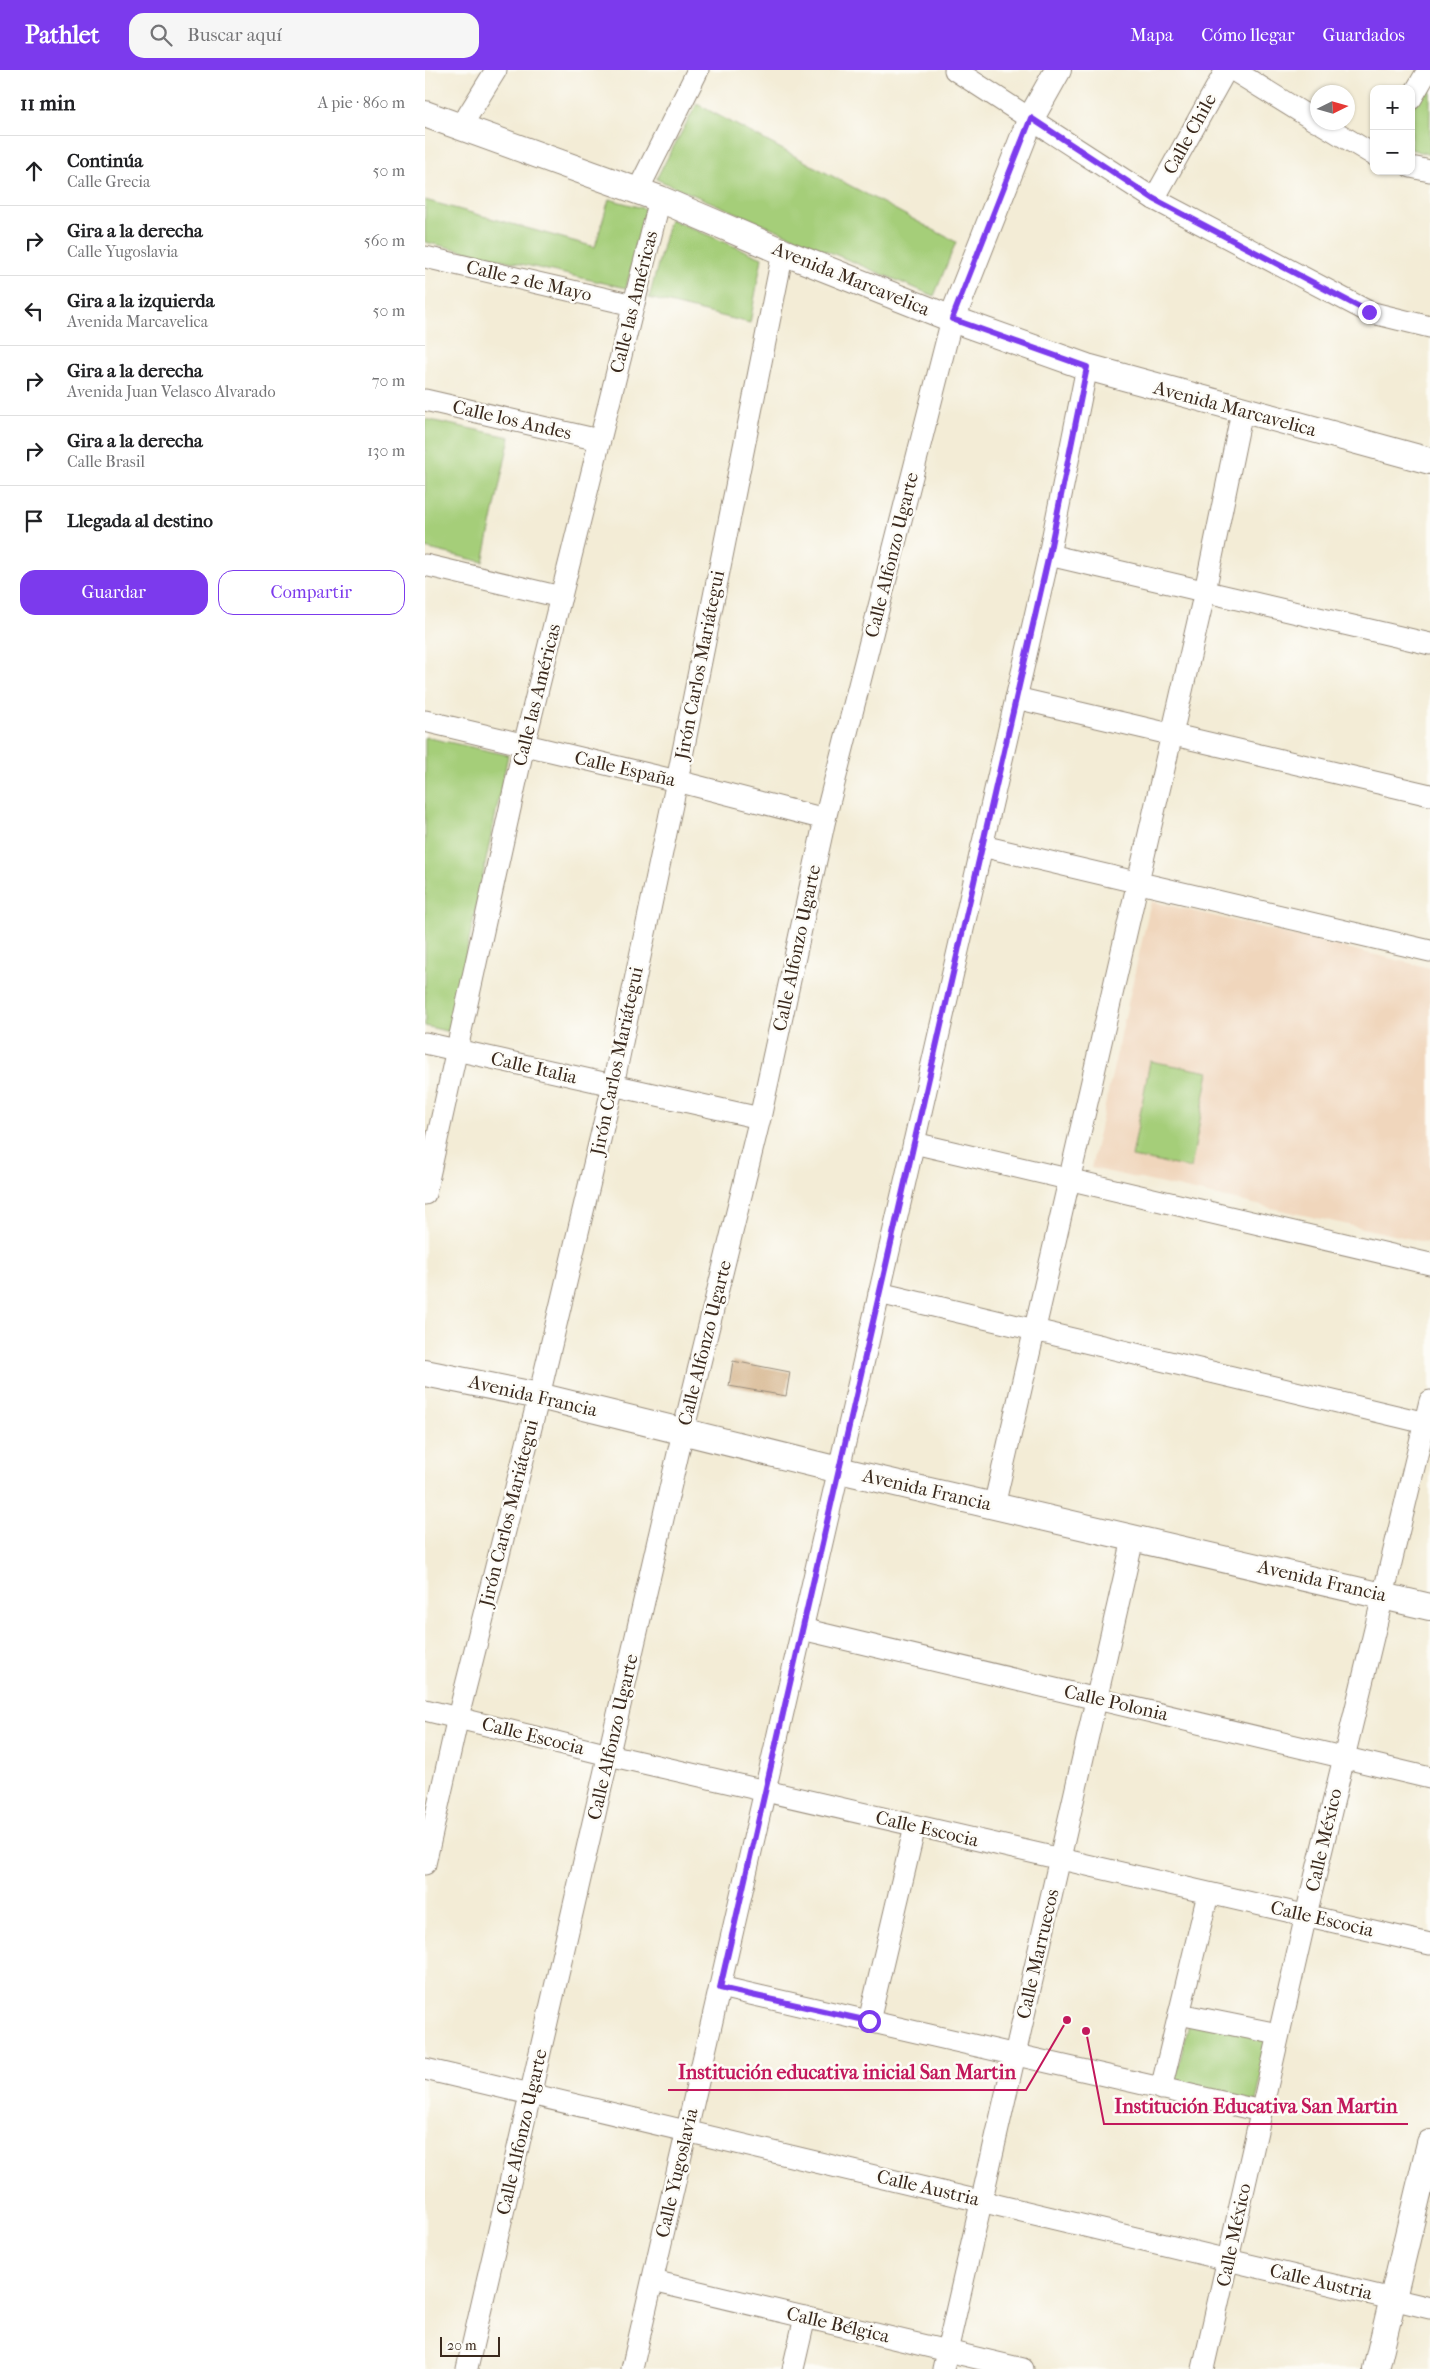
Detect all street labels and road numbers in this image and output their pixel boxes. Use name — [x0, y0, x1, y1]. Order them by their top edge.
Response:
street label: Calle Chile — [1159, 90, 1221, 178]
street label: Calle las Américas — [606, 229, 662, 375]
street label: Avenida Marcavelica — [768, 237, 933, 321]
street label: Calle 2 de Mayo — [464, 256, 594, 306]
street label: Avenida Marcavelica — [1150, 376, 1319, 441]
street label: Calle los Andes — [450, 396, 574, 444]
street label: Calle Alfonzo Ugarte — [861, 470, 923, 640]
street label: Jirón Carlos Mariátegui — [670, 568, 729, 763]
street label: Calle las Américas — [509, 622, 565, 768]
street label: Calle España — [572, 747, 678, 791]
street label: Calle Alfonzo Ugarte — [769, 863, 825, 1033]
street label: Jirón Carlos Mariátegui — [586, 964, 648, 1159]
street label: Calle Italia — [489, 1047, 579, 1089]
street label: Calle Alfonzo Ugarte — [674, 1258, 736, 1428]
street label: Avenida Francia — [466, 1370, 599, 1421]
street label: Jirón Carlos Mariátegui — [475, 1417, 543, 1611]
street label: Avenida Francia — [860, 1464, 993, 1515]
street label: Avenida Francia — [1255, 1555, 1388, 1606]
street label: Calle Alfonzo Ugarte — [583, 1652, 643, 1822]
street label: Calle Polonia — [1062, 1680, 1170, 1726]
street label: Calle Escocia — [479, 1713, 587, 1759]
street label: Calle México — [1301, 1786, 1347, 1894]
street label: Calle Escocia — [873, 1806, 981, 1852]
street label: Calle Marruecos — [1012, 1887, 1064, 2021]
street label: Calle Escocia — [1268, 1896, 1376, 1942]
street label: Calle Alfonzo Ugarte — [492, 2047, 552, 2217]
street label: Calle Yugoslavia — [651, 2106, 703, 2240]
street label: Calle Austria — [875, 2166, 982, 2211]
street label: Calle México — [1212, 2181, 1256, 2289]
street label: Calle Austria — [1268, 2260, 1375, 2305]
street label: Calle Bélgica — [784, 2302, 892, 2348]

